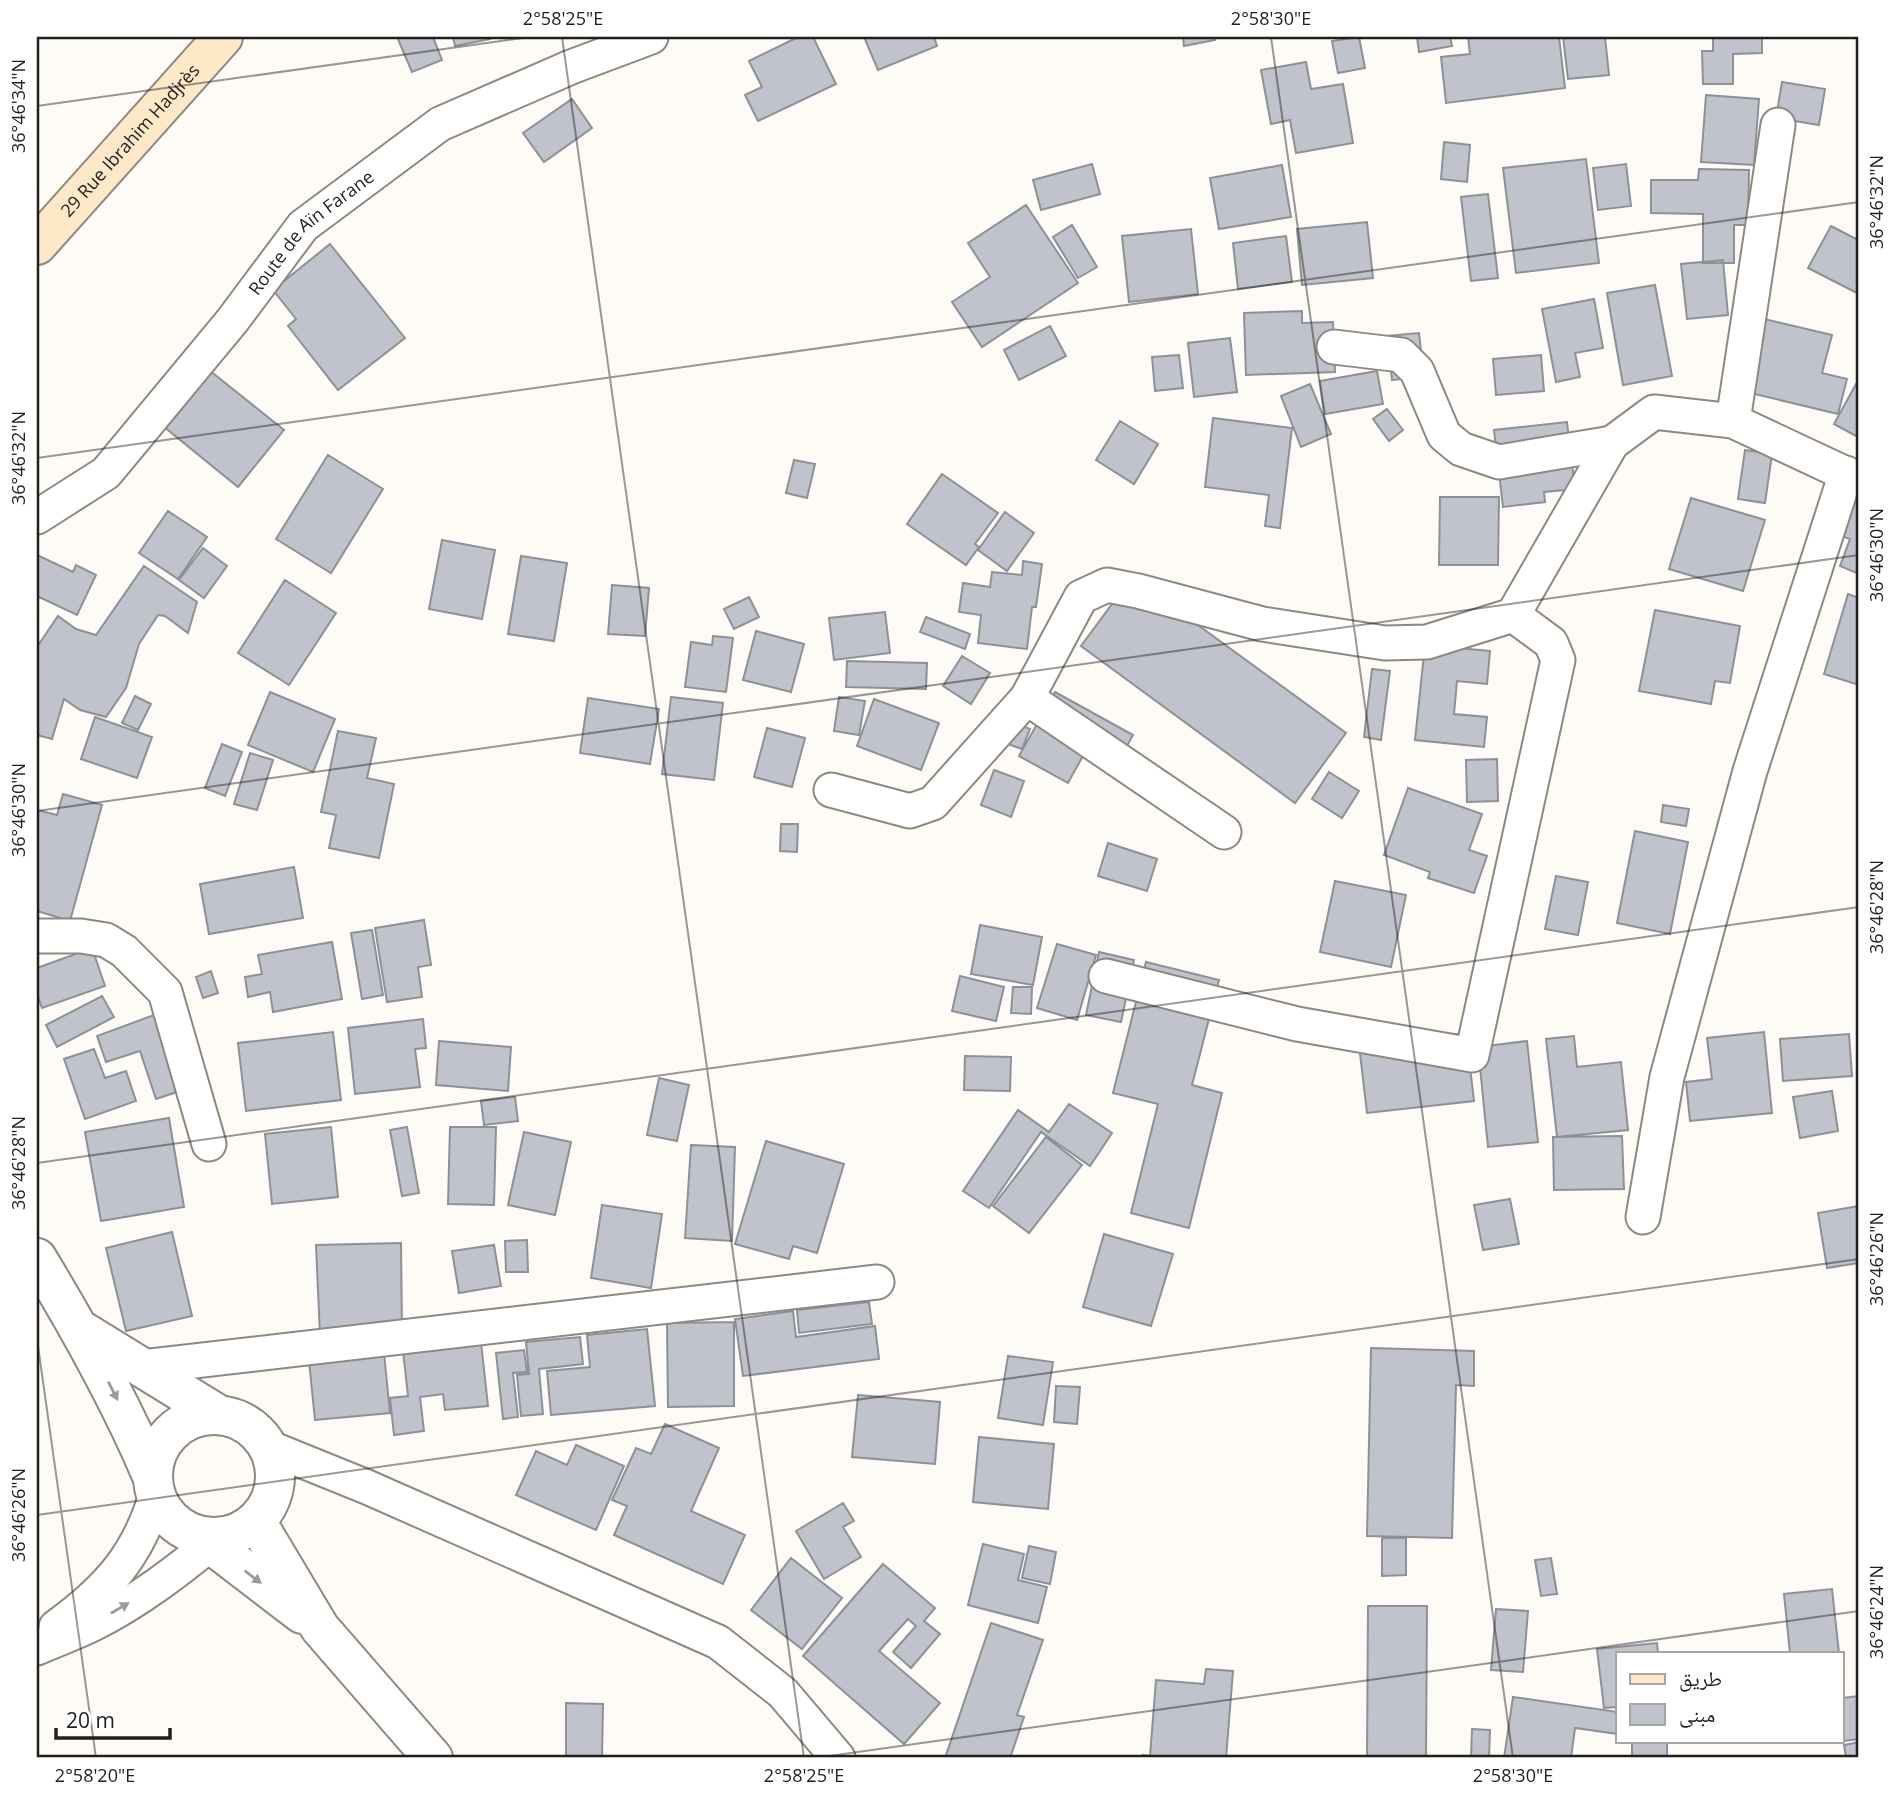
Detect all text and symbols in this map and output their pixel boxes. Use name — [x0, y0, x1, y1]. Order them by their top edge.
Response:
text: 2°58'25"E — [523, 6, 603, 30]
text: 2°58'30"E — [1231, 6, 1311, 30]
street label: 29 Rue Ibrahim Hadjrès — [55, 58, 204, 222]
text: 36°46'34"N — [6, 59, 30, 153]
text: 36°46'32"N — [1864, 155, 1888, 249]
street label: Route de Aïn Farane — [243, 164, 378, 300]
text: 36°46'32"N — [6, 411, 30, 505]
text: 36°46'30"N — [1864, 508, 1888, 602]
text: 36°46'30"N — [6, 763, 30, 857]
text: 36°46'28"N — [1864, 860, 1888, 954]
text: 36°46'28"N — [6, 1116, 30, 1210]
text: 36°46'26"N — [1864, 1212, 1888, 1306]
one-way arrow — [107, 1381, 118, 1401]
text: 36°46'26"N — [6, 1468, 30, 1562]
text: 36°46'24"N — [1864, 1565, 1888, 1659]
one-way arrow — [243, 1570, 262, 1584]
one-way arrow — [111, 1602, 130, 1614]
legend — [1616, 1652, 1843, 1742]
text: طريق — [1679, 1664, 1722, 1692]
scale bar — [56, 1697, 170, 1741]
text: مبنى — [1679, 1700, 1715, 1728]
text: 20 m — [66, 1706, 115, 1734]
text: 2°58'20"E — [55, 1763, 135, 1787]
text: 2°58'25"E — [764, 1763, 844, 1787]
text: 2°58'30"E — [1473, 1763, 1553, 1787]

